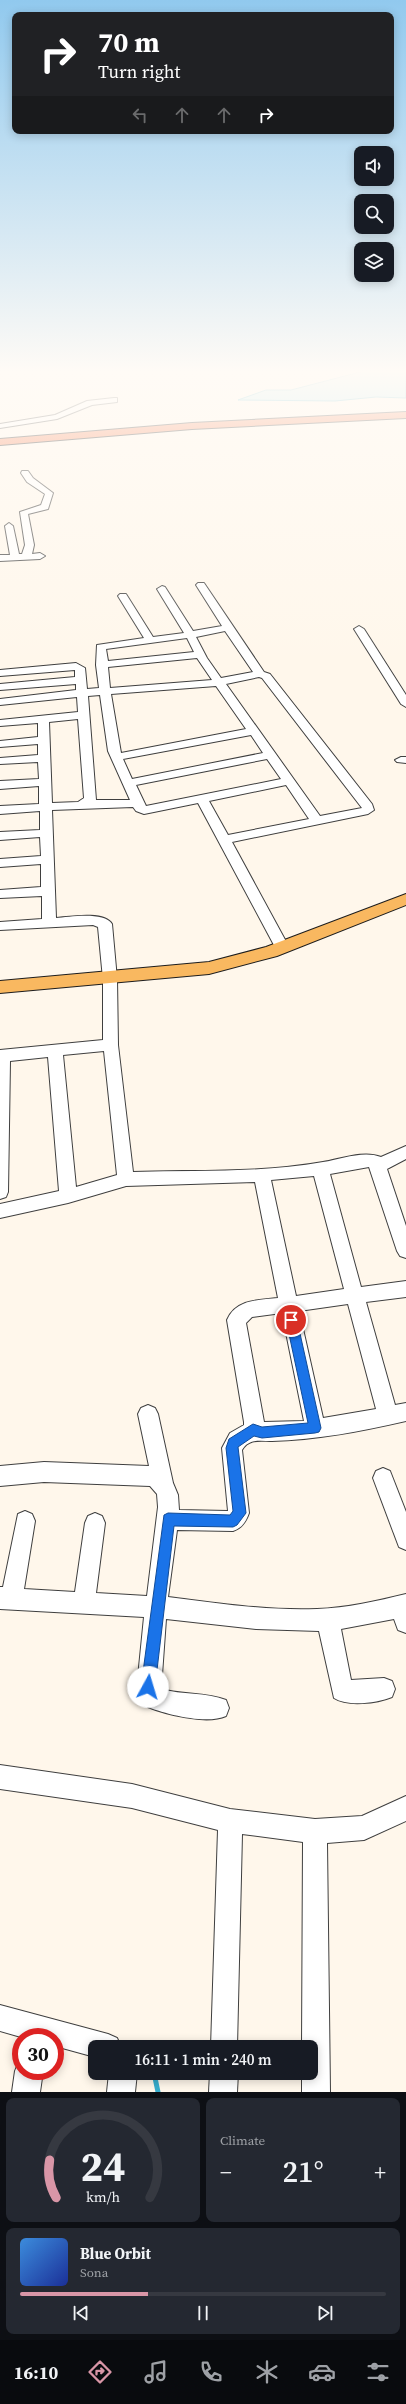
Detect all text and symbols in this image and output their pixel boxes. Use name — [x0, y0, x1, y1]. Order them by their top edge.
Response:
text: 70 m — [98, 23, 160, 61]
icon: right — [32, 28, 84, 80]
text: Turn right — [98, 59, 180, 84]
icon: left — [129, 104, 151, 126]
icon: ahead — [171, 104, 193, 126]
icon: ahead — [213, 104, 235, 126]
icon: right — [255, 104, 277, 126]
map controls — [354, 146, 394, 282]
button: sound — [354, 146, 394, 186]
button: search — [354, 194, 394, 234]
button: layers — [354, 242, 394, 282]
pin — [274, 1303, 308, 1337]
icon: arrive — [280, 1309, 302, 1331]
position arrow — [127, 1666, 169, 1708]
speed limit sign: 30 — [12, 2028, 64, 2080]
text: 16:11 · 1 min · 240 m — [135, 2049, 271, 2070]
text: Climate — [220, 2132, 265, 2149]
text: 24 — [80, 2138, 126, 2195]
text: 21° — [282, 2151, 324, 2192]
text: − — [220, 2157, 232, 2187]
text: + — [374, 2157, 386, 2187]
text: km/h — [86, 2187, 120, 2207]
text: Blue Orbit — [80, 2243, 151, 2264]
text: Sona — [80, 2264, 108, 2281]
icon: previous — [70, 2302, 92, 2324]
icon: pause — [192, 2302, 214, 2324]
icon: next — [314, 2302, 336, 2324]
icon: directions — [86, 2358, 114, 2386]
icon: music — [142, 2358, 170, 2386]
icon: phone — [197, 2358, 225, 2386]
icon: climate — [253, 2358, 281, 2386]
icon: car — [308, 2358, 336, 2386]
icon: filters — [364, 2358, 392, 2386]
text: 16:10 — [14, 2360, 58, 2385]

